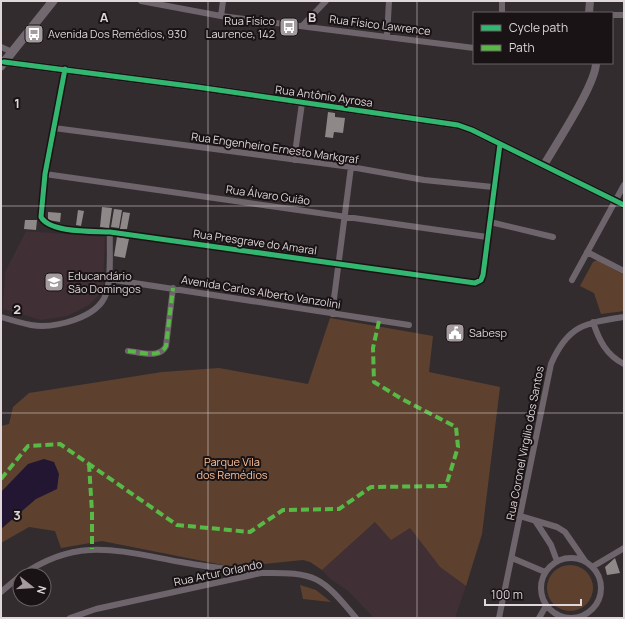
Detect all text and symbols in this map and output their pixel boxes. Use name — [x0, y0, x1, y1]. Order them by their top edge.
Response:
text: A — [100, 8, 109, 26]
text: B — [308, 8, 316, 26]
street label: Rua Físico Lawrence — [329, 11, 432, 38]
legend — [473, 12, 613, 64]
place label: Rua Físico Laurence, 142 — [206, 13, 275, 41]
bus stop icon: Rua Físico Laurence, 142 — [278, 16, 300, 38]
text: Cycle path — [509, 19, 568, 36]
bus stop icon: Avenida Dos Remédios, 930 — [23, 23, 45, 45]
place label: Avenida Dos Remédios, 930 — [48, 26, 187, 41]
text: Path — [509, 39, 535, 56]
street label: Rua Antônio Ayrosa — [274, 81, 374, 110]
text: 1 — [14, 94, 20, 112]
street label: Rua Engenheiro Ernesto Markgraf — [190, 128, 360, 167]
street label: Rua Álvaro Guião — [225, 181, 312, 208]
street label: Rua Presgrave do Amaral — [192, 225, 318, 258]
place label: Educandário São Domingos — [68, 268, 141, 296]
school or university icon: Educandário São Domingos — [43, 271, 65, 293]
street label: Avenida Carlos Alberto Vanzolini — [180, 271, 342, 312]
text: 2 — [13, 300, 21, 318]
public building icon: Sabesp — [444, 322, 466, 344]
place label: Sabesp — [469, 325, 508, 340]
street label: Rua Coronel Virgilio dos Santos — [502, 364, 547, 521]
park label: Parque Vila dos Remédios — [196, 454, 268, 482]
text: 3 — [13, 506, 21, 524]
street label: Rua Artur Orlando — [172, 556, 264, 589]
north arrow — [12, 567, 52, 607]
scale bar — [485, 581, 581, 607]
text: N — [34, 584, 50, 596]
text: 100 m — [491, 586, 523, 603]

